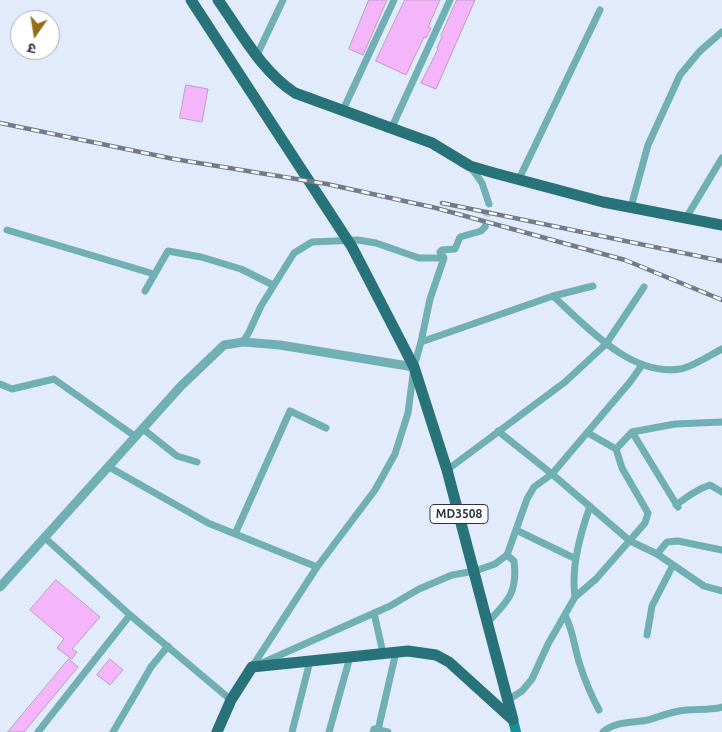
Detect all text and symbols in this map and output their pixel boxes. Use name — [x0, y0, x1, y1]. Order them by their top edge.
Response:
north arrow — [10, 10, 60, 60]
text: उ — [26, 40, 38, 57]
road number: MD3508 — [430, 504, 488, 524]

